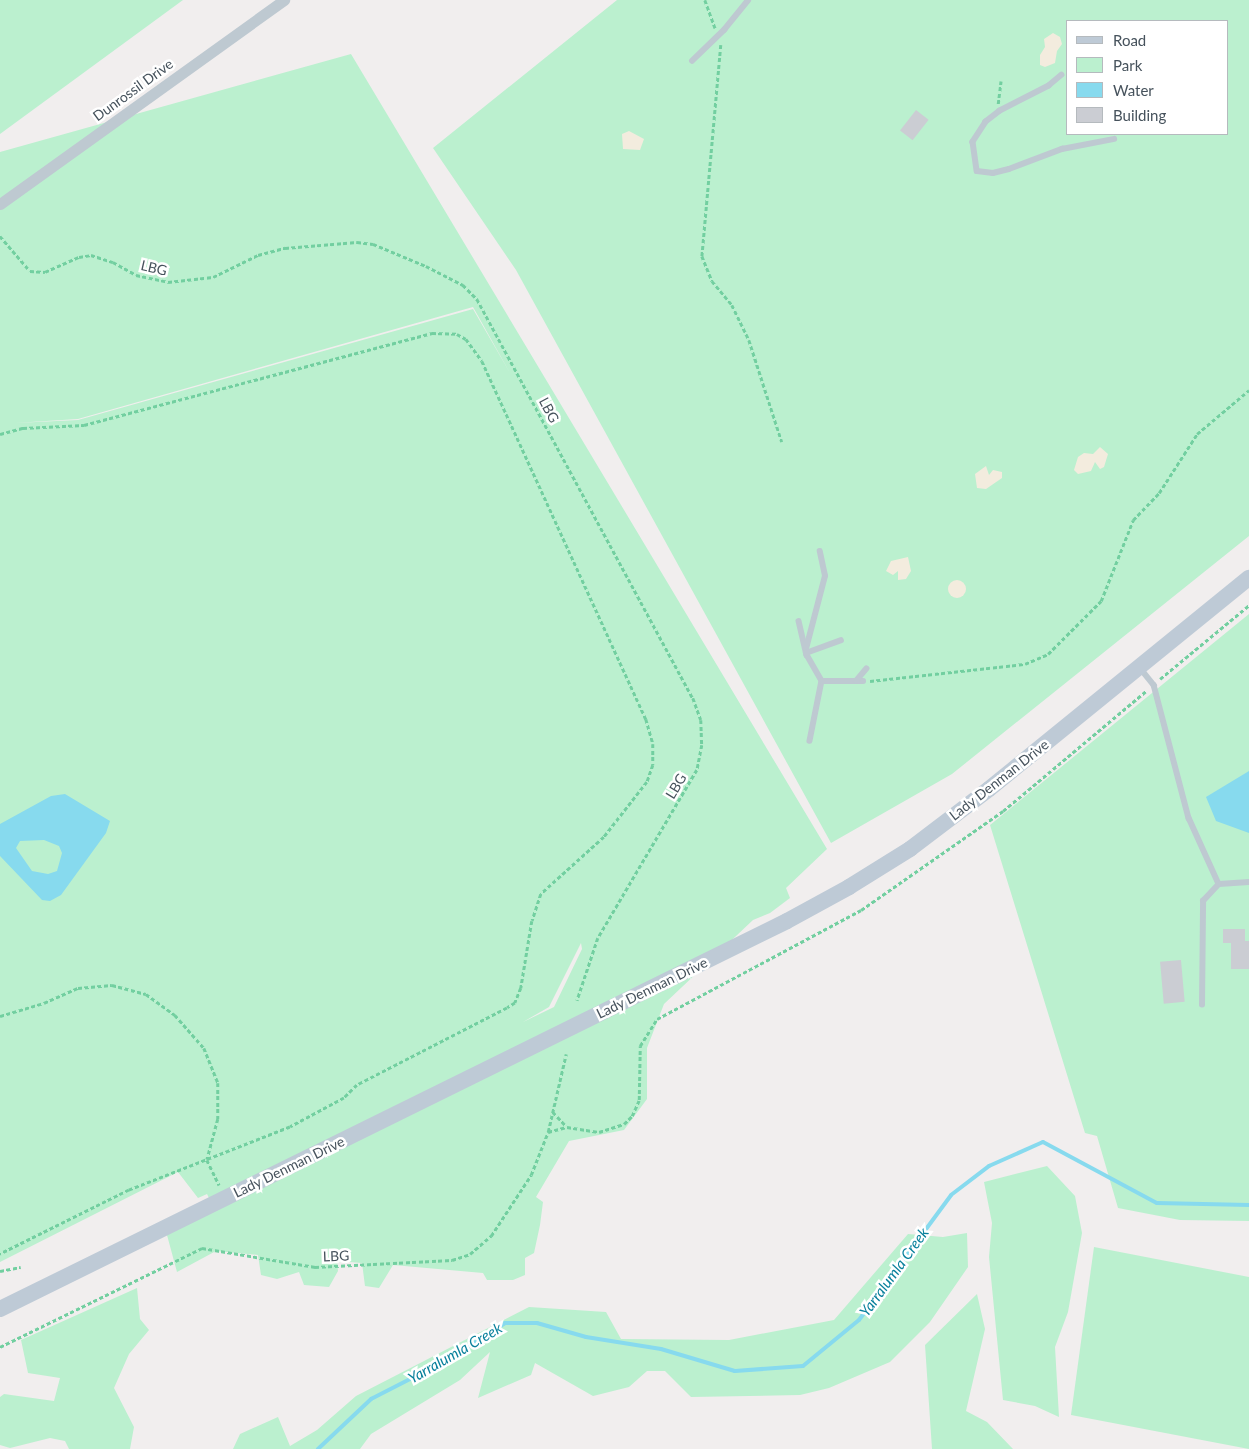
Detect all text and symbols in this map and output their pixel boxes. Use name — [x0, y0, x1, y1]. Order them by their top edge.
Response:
legend — [1066, 20, 1229, 135]
text: Road — [1113, 31, 1146, 49]
street label: Dunrossil Drive — [90, 55, 176, 125]
text: Park — [1113, 56, 1142, 74]
text: Water — [1113, 81, 1154, 99]
text: Building — [1113, 106, 1166, 124]
street label: LBG — [139, 257, 169, 279]
street label: LBG — [535, 394, 563, 426]
street label: Lady Denman Drive — [946, 736, 1052, 824]
street label: LBG — [662, 770, 690, 802]
street label: Lady Denman Drive — [594, 954, 710, 1022]
street label: Lady Denman Drive — [231, 1133, 347, 1201]
water label: Yarralumla Creek — [856, 1224, 932, 1320]
street label: LBG — [322, 1247, 350, 1265]
water label: Yarralumla Creek — [405, 1319, 505, 1387]

